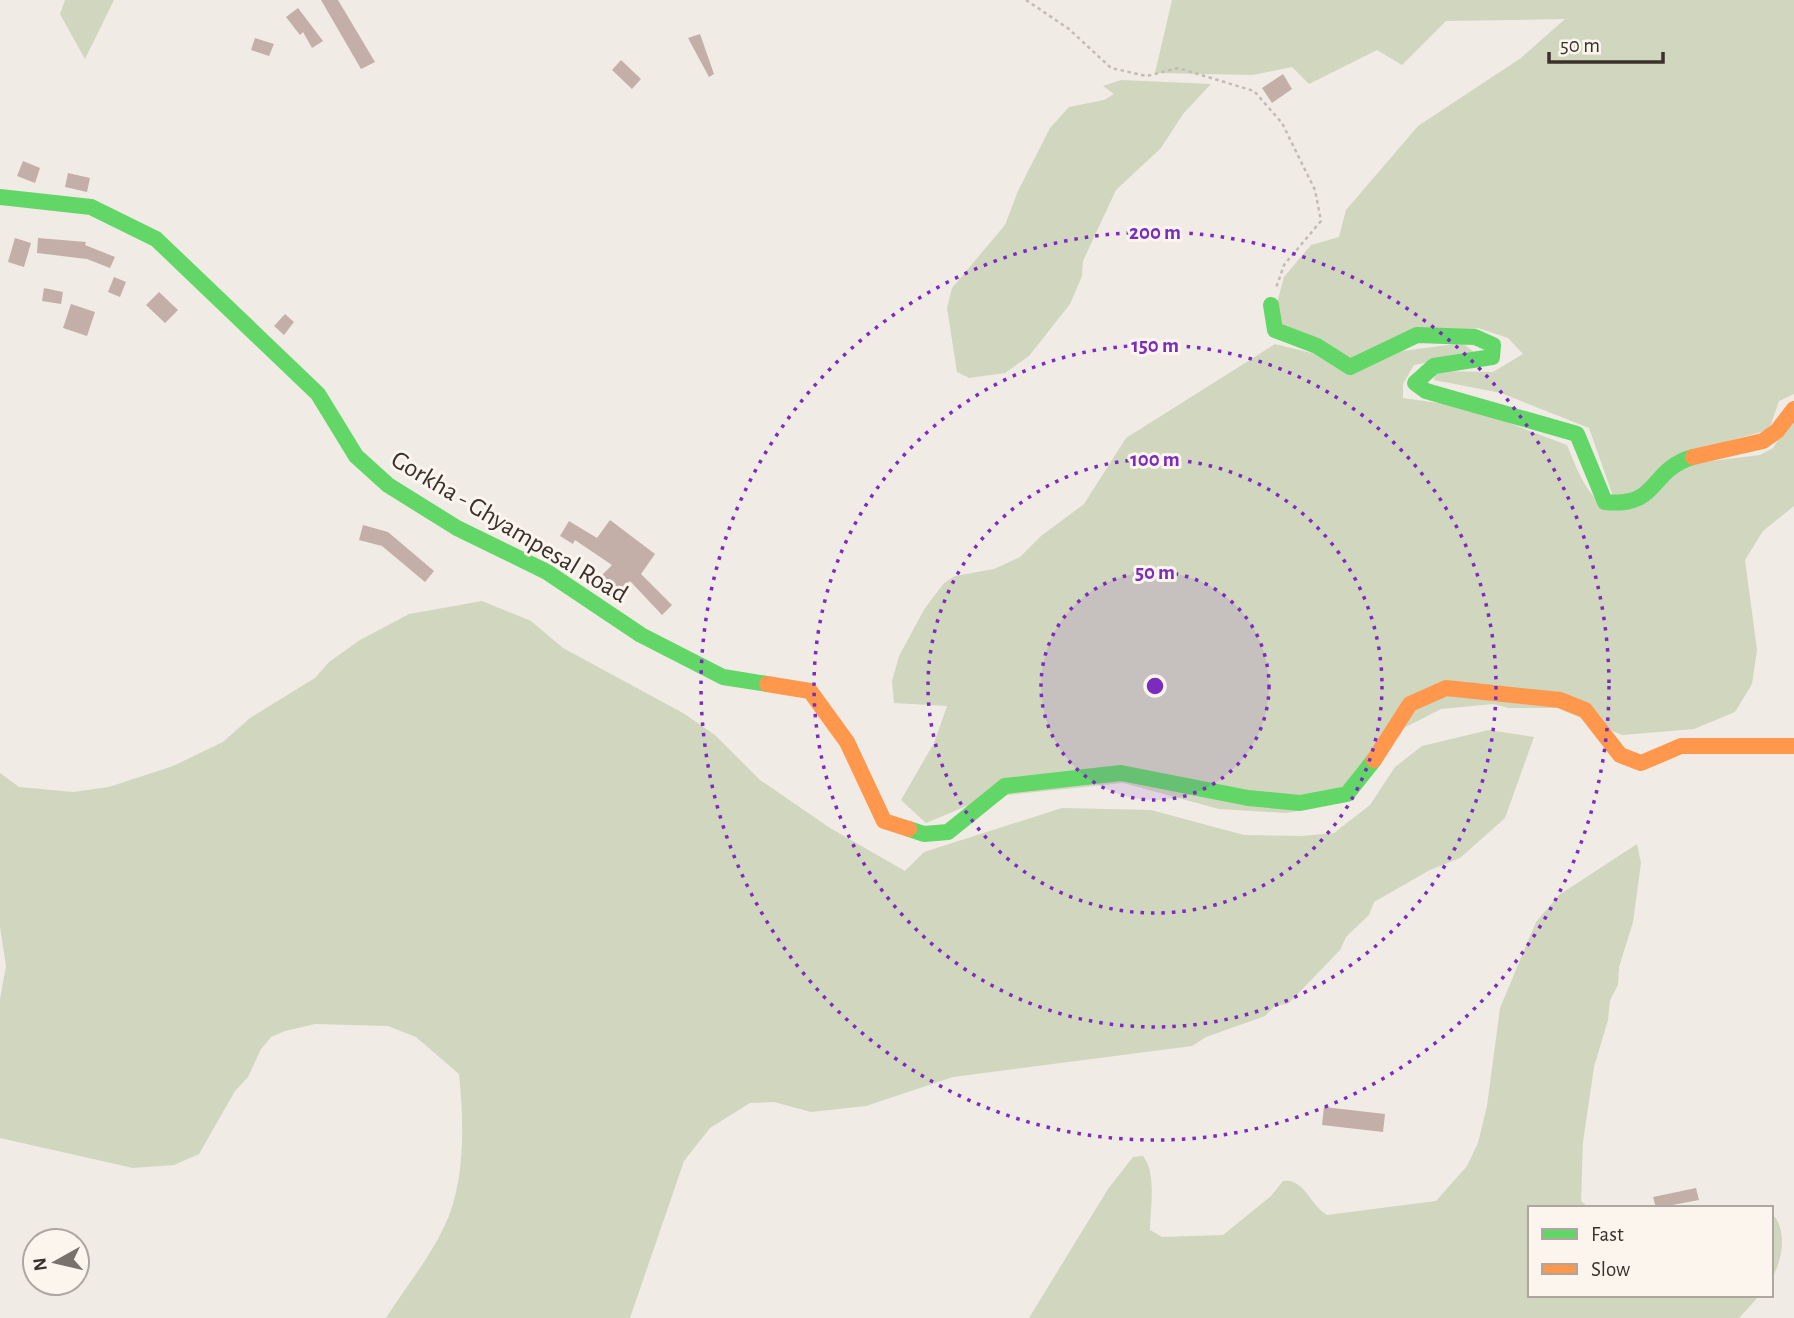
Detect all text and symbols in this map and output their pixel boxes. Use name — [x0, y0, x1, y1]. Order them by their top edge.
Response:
scale bar — [1549, 21, 1663, 65]
text: 50 m — [1560, 35, 1600, 56]
text: 200 m — [1129, 222, 1181, 243]
text: 150 m — [1131, 335, 1179, 356]
street label: Gorkha - Ghyampesal Road — [387, 446, 632, 608]
text: 100 m — [1130, 449, 1180, 470]
text: 50 m — [1135, 562, 1175, 583]
centre of rings — [1143, 674, 1167, 698]
legend — [1528, 1206, 1773, 1297]
text: Fast — [1591, 1224, 1624, 1245]
north arrow — [21, 1227, 91, 1297]
text: N — [30, 1256, 51, 1272]
text: Slow — [1591, 1259, 1630, 1280]

